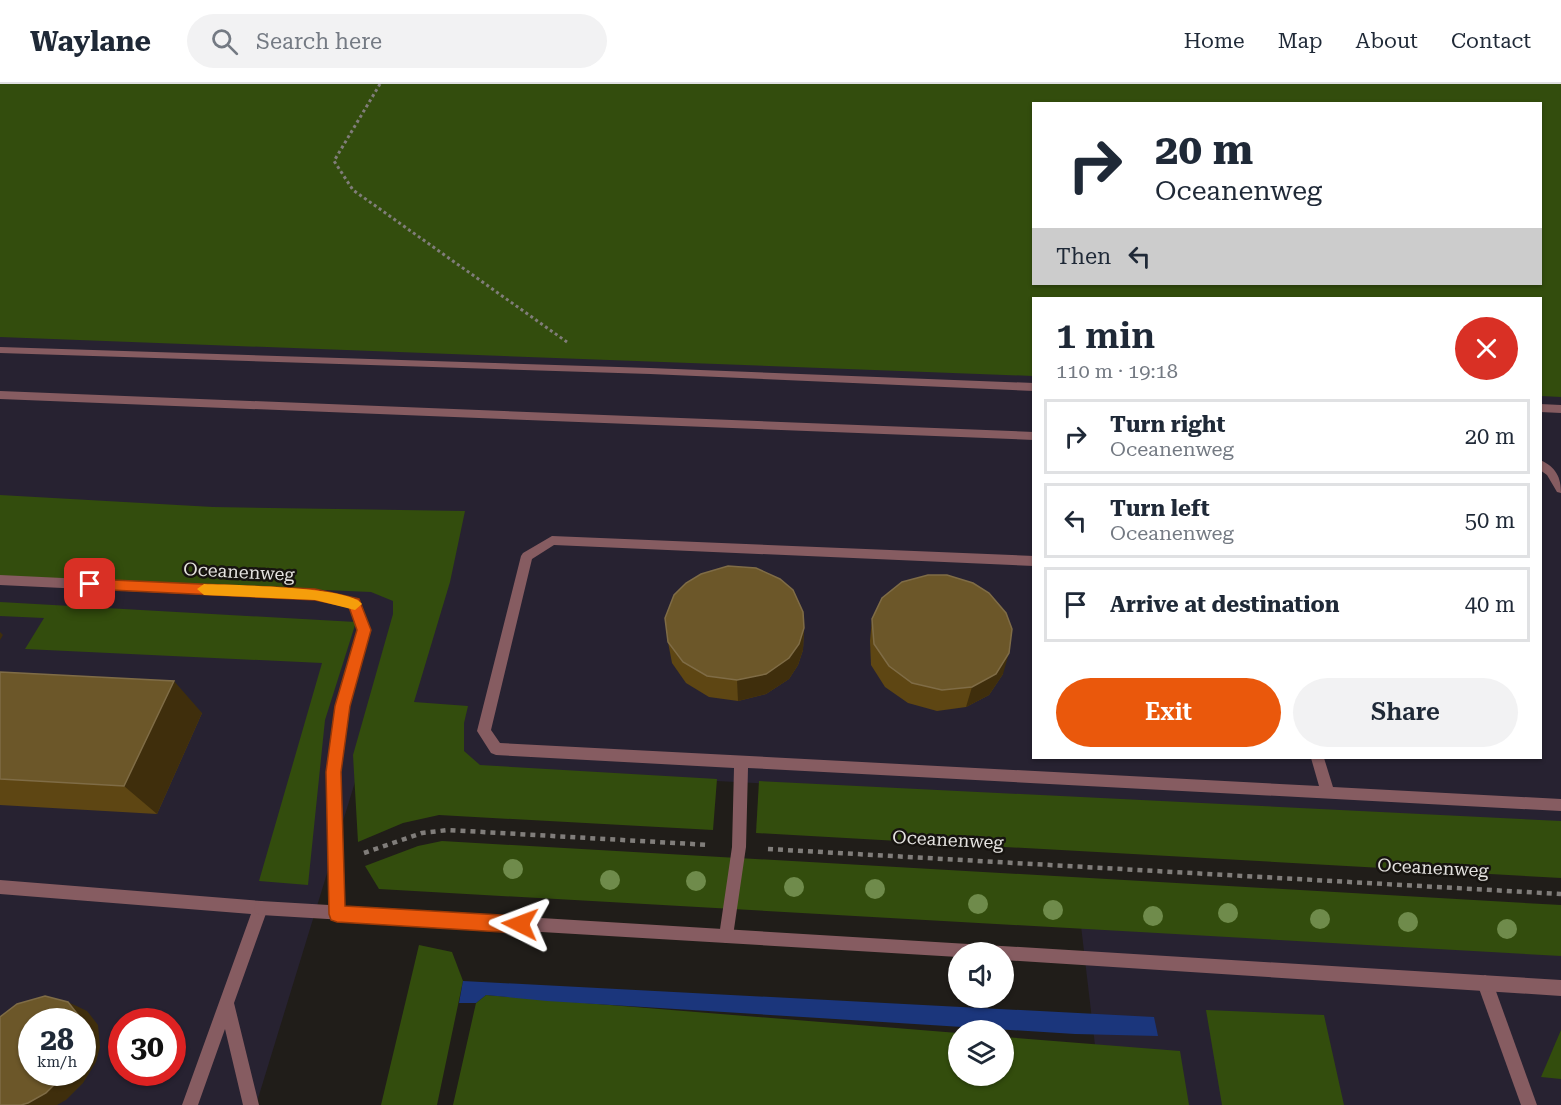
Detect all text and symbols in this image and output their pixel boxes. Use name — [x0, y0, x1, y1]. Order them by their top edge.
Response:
search box — [187, 14, 607, 68]
text: Waylane — [30, 25, 151, 58]
icon: search — [208, 25, 241, 58]
text: Search here — [256, 29, 382, 54]
text: Home — [1184, 29, 1245, 53]
text: Map — [1278, 29, 1323, 53]
text: About — [1356, 29, 1418, 53]
text: Contact — [1451, 29, 1531, 53]
text: 20 m — [1155, 125, 1253, 174]
icon: right — [1056, 126, 1134, 204]
text: Oceanenweg — [1155, 175, 1322, 207]
icon: left — [1123, 240, 1156, 273]
text: Then — [1056, 244, 1111, 269]
text: 1 min — [1056, 315, 1155, 357]
button: close — [1455, 317, 1518, 380]
text: 110 m · 19:18 — [1056, 359, 1178, 383]
text: Turn right — [1110, 412, 1225, 437]
icon: right — [1059, 420, 1092, 453]
text: 20 m — [1465, 424, 1515, 449]
text: Oceanenweg — [1110, 437, 1234, 461]
text: Turn left — [1110, 496, 1210, 521]
icon: left — [1059, 504, 1092, 537]
text: 50 m — [1465, 508, 1515, 533]
text: Oceanenweg — [1110, 521, 1234, 545]
pin — [64, 558, 115, 609]
street label: Oceanenweg — [183, 558, 296, 585]
icon: arrive — [73, 567, 106, 600]
icon: arrive — [1059, 588, 1092, 621]
text: Arrive at destination — [1110, 592, 1339, 617]
text: 40 m — [1465, 592, 1515, 617]
button: Exit — [1056, 678, 1281, 747]
button: Share — [1293, 678, 1518, 747]
street label: Oceanenweg — [892, 826, 1005, 853]
street label: Oceanenweg — [1377, 854, 1490, 881]
position arrow — [488, 892, 552, 956]
map controls — [948, 942, 1014, 1086]
button: sound — [948, 942, 1014, 1008]
speed limit sign: 30 — [108, 1008, 186, 1086]
button: layers — [948, 1020, 1014, 1086]
text: 28 — [40, 1022, 74, 1057]
text: km/h — [37, 1053, 77, 1071]

